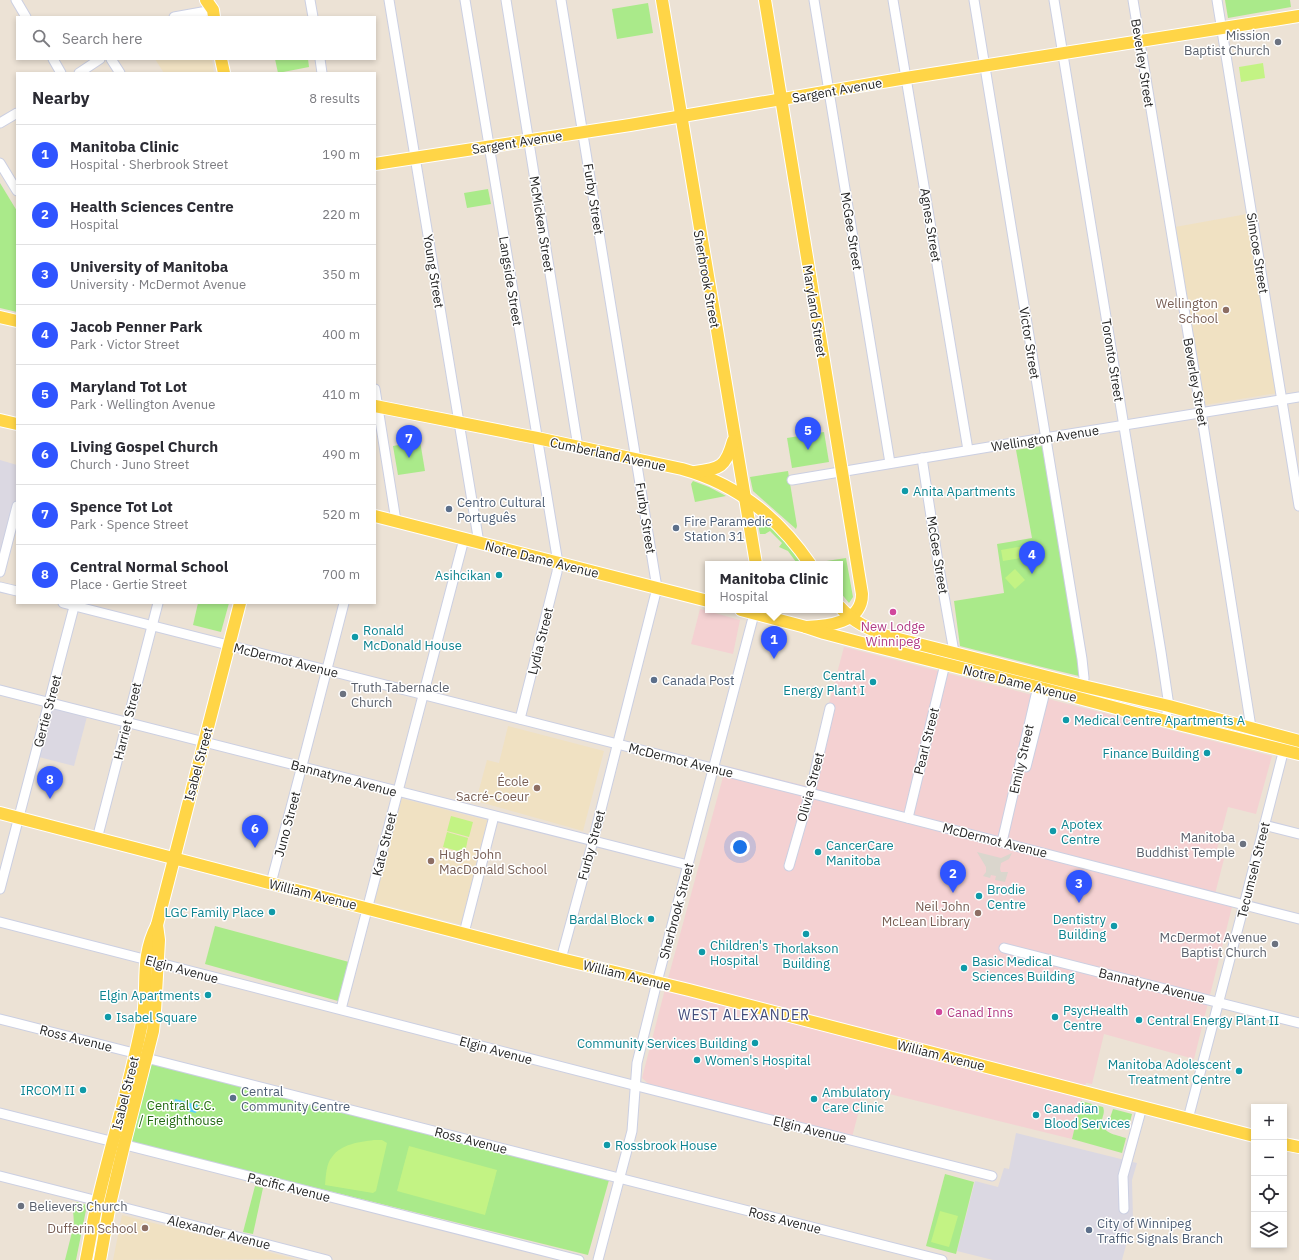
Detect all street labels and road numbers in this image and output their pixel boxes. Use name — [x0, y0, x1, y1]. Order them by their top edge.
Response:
street label: Beverley Street — [1127, 18, 1158, 109]
street label: Sargent Avenue — [791, 74, 884, 107]
street label: Sargent Avenue — [471, 127, 564, 158]
street label: Furby Street — [579, 162, 608, 236]
street label: McMicken Street — [525, 175, 558, 273]
street label: Agnes Street — [916, 187, 945, 263]
street label: McGee Street — [837, 191, 866, 271]
street label: Simcoe Street — [1243, 211, 1272, 295]
street label: Sherbrook Street — [690, 229, 723, 329]
street label: Young Street — [419, 233, 448, 309]
street label: Langside Street — [495, 235, 526, 327]
street label: Maryland Street — [799, 264, 830, 358]
street label: Victor Street — [1015, 306, 1044, 380]
street label: Toronto Street — [1098, 317, 1127, 403]
street label: Beverley Street — [1179, 337, 1212, 428]
street label: Wellington Avenue — [990, 422, 1100, 455]
street label: Cumberland Avenue — [548, 434, 667, 475]
street label: Furby Street — [631, 481, 660, 555]
street label: McGee Street — [923, 515, 952, 595]
street label: Notre Dame Avenue — [483, 537, 600, 582]
street label: Lydia Street — [524, 606, 557, 677]
street label: McDermot Avenue — [232, 639, 340, 682]
street label: Notre Dame Avenue — [961, 661, 1078, 706]
street label: Gertie Street — [30, 673, 65, 749]
street label: Harriet Street — [110, 681, 145, 762]
street label: Pearl Street — [910, 706, 943, 777]
street label: Emily Street — [1005, 723, 1038, 796]
street label: Isabel Street — [181, 726, 216, 803]
street label: McDermot Avenue — [627, 739, 735, 782]
street label: Olivia Street — [793, 750, 828, 824]
street label: Bannatyne Avenue — [289, 756, 399, 801]
street label: Juno Street — [271, 789, 304, 859]
street label: Furby Street — [574, 808, 609, 882]
street label: Kate Street — [368, 810, 401, 878]
street label: McDermot Avenue — [941, 819, 1049, 862]
street label: Tecumseh Street — [1233, 820, 1274, 920]
street label: Sherbrook Street — [655, 861, 698, 961]
street label: William Avenue — [267, 875, 359, 914]
street label: Elgin Avenue — [143, 952, 220, 987]
street label: William Avenue — [581, 956, 673, 995]
street label: Bannatyne Avenue — [1097, 964, 1207, 1007]
street label: Ross Avenue — [38, 1021, 114, 1056]
street label: Elgin Avenue — [457, 1033, 534, 1068]
street label: William Avenue — [895, 1036, 987, 1075]
street label: Isabel Street — [108, 1054, 143, 1132]
street label: Elgin Avenue — [771, 1112, 848, 1147]
street label: Ross Avenue — [433, 1123, 509, 1158]
street label: Pacific Avenue — [246, 1169, 332, 1206]
street label: Ross Avenue — [747, 1203, 823, 1238]
street label: Alexander Avenue — [166, 1211, 272, 1254]

